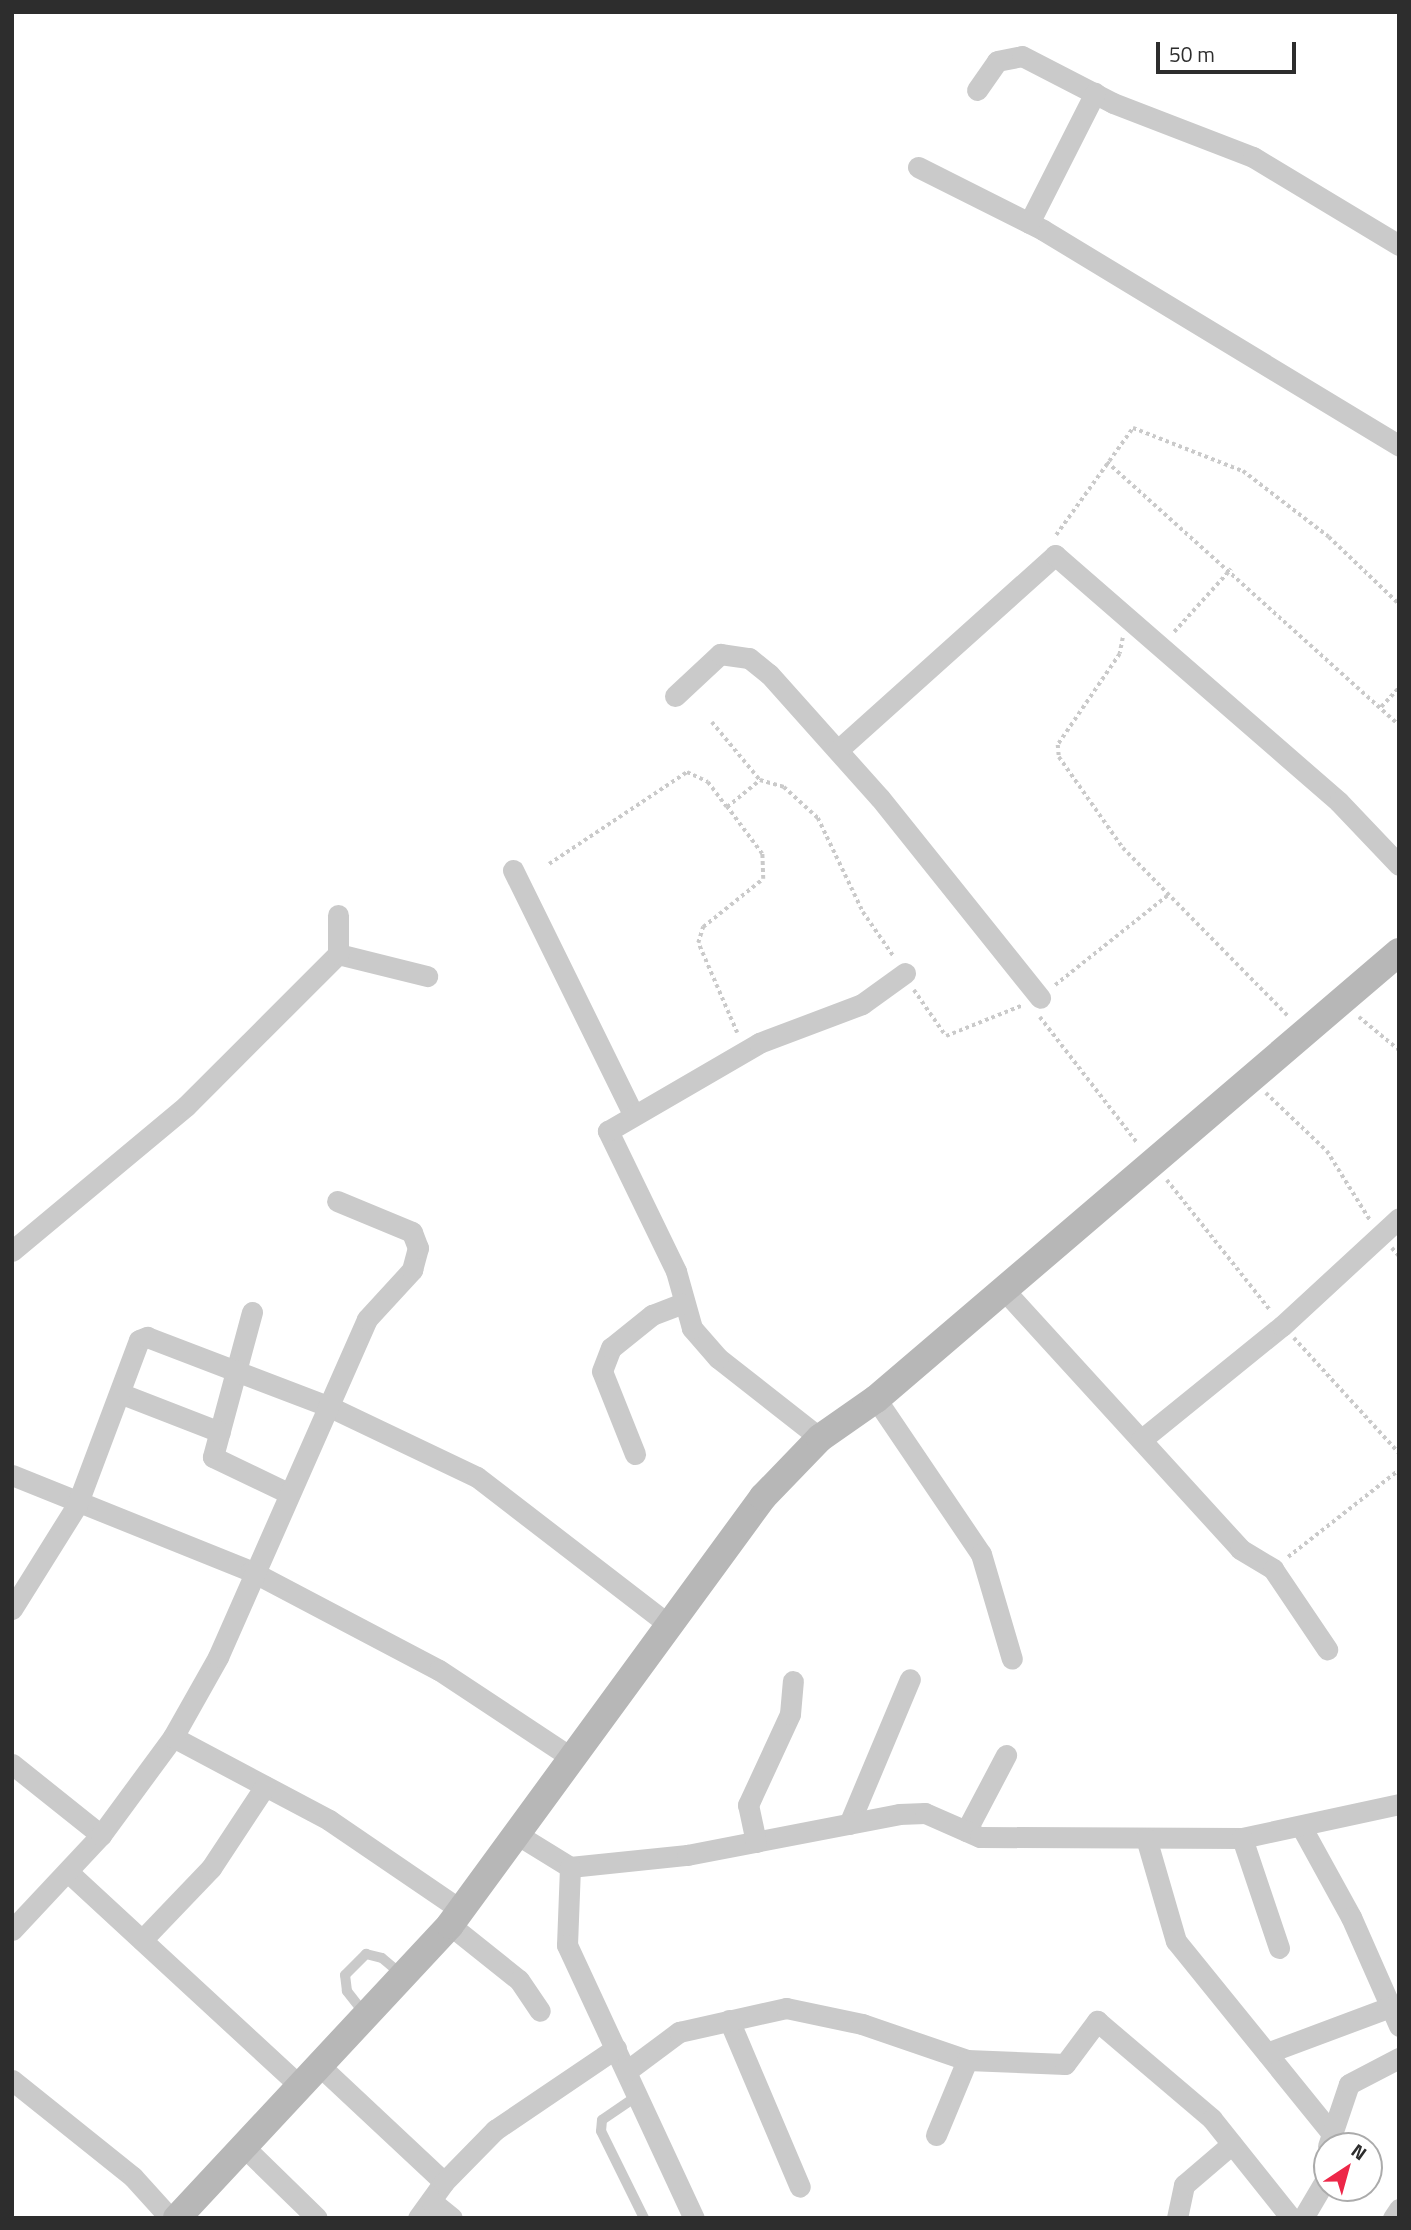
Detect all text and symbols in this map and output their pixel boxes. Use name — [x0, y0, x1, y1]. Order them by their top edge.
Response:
scale bar — [1159, 28, 1299, 72]
text: 50 m — [1169, 38, 1215, 70]
north arrow — [1313, 2132, 1383, 2202]
text: N — [1346, 2136, 1373, 2167]

